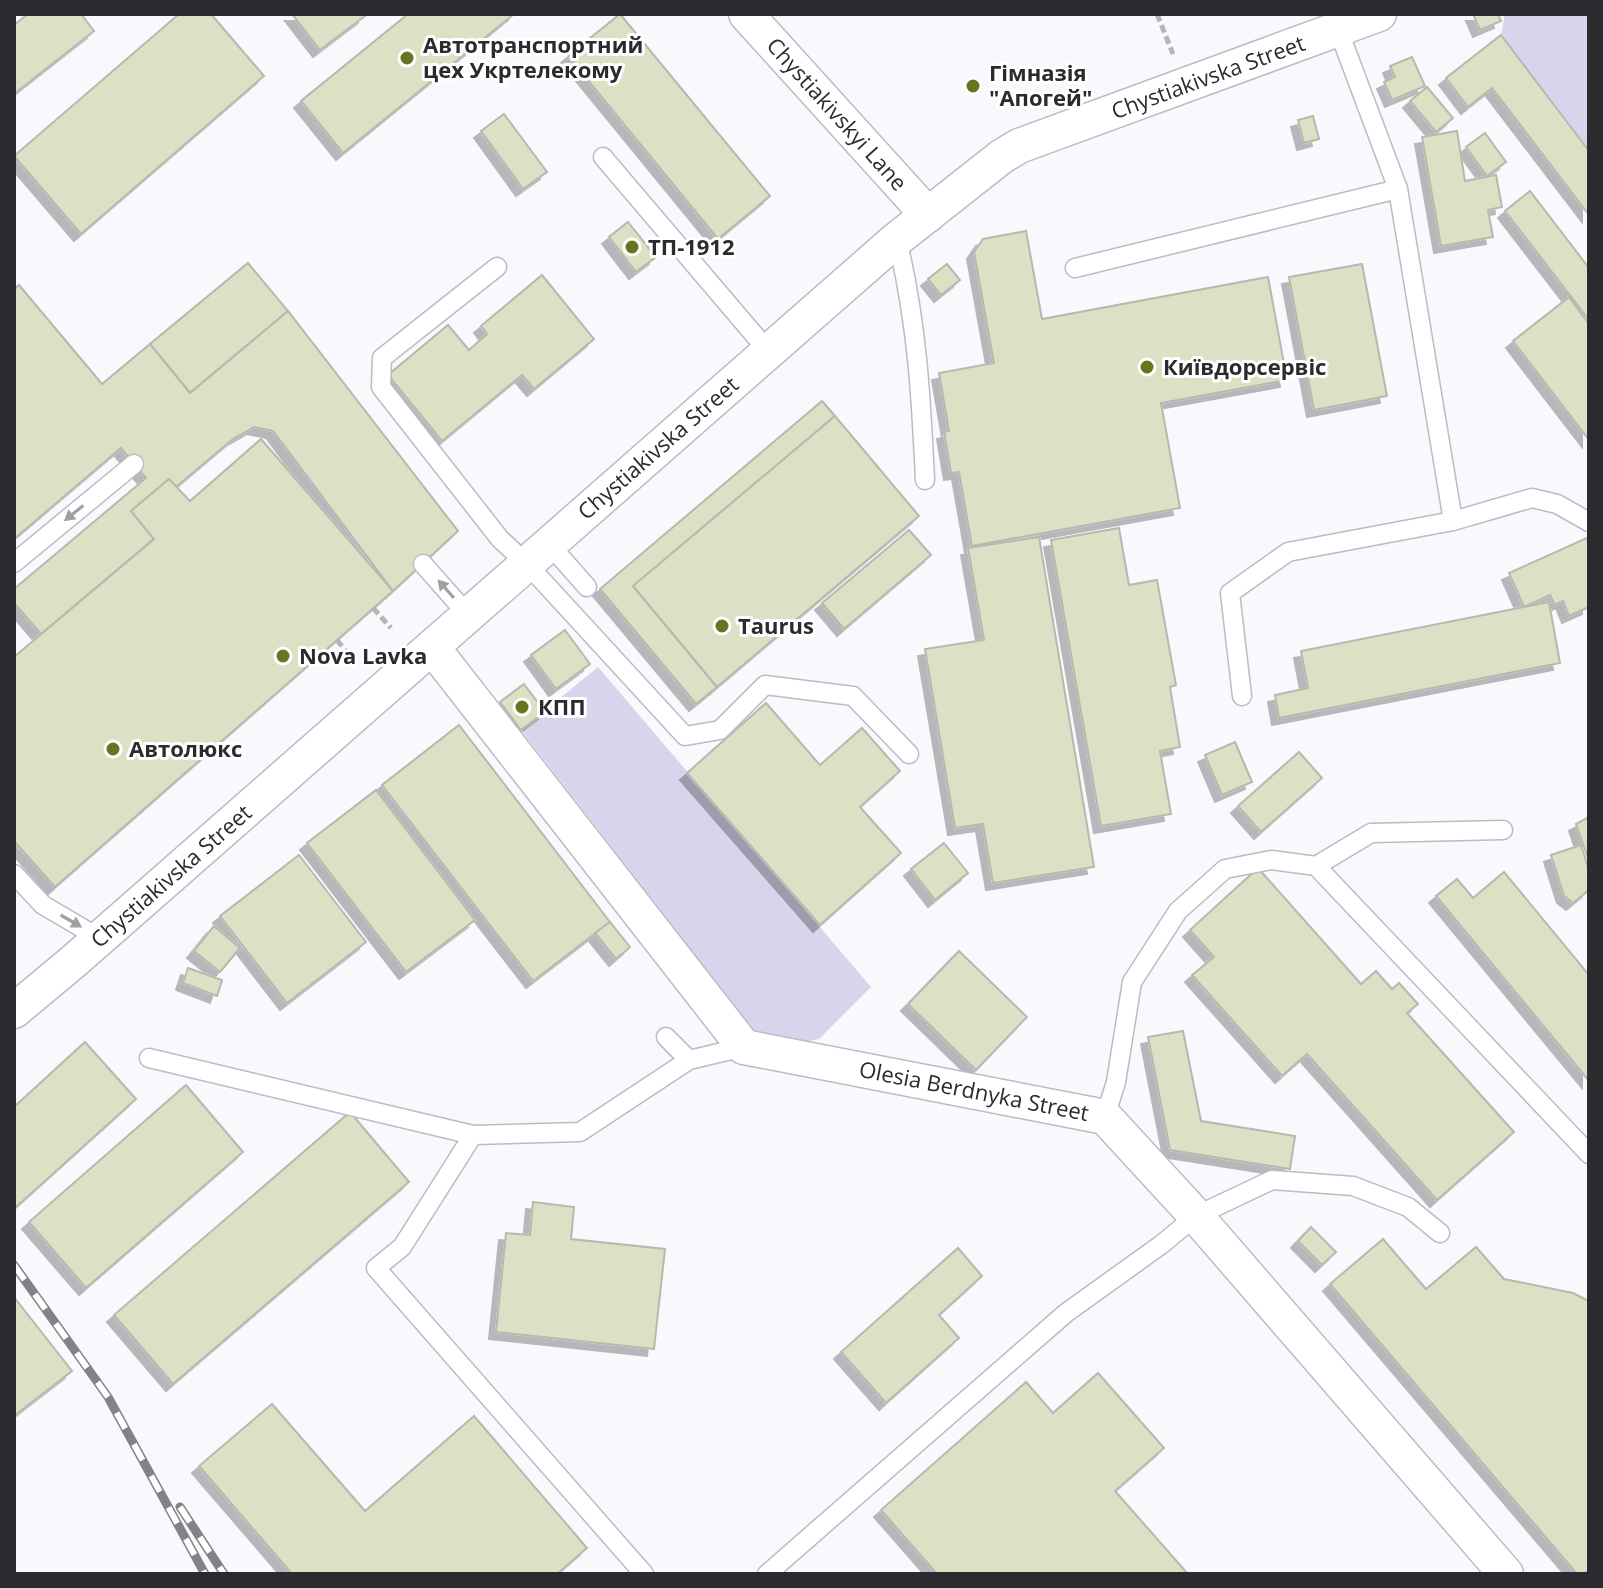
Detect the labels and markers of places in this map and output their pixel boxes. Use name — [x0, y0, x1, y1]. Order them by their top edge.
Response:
place label: Автотранспортний цех Укртелекому — [423, 29, 643, 84]
marker: Автотранспортний цех Укртелекому — [398, 49, 416, 67]
place label: Гімназія "Апогей" — [989, 57, 1092, 112]
marker: Гімназія "Апогей" — [964, 77, 982, 95]
place label: ТП-1912 — [648, 231, 735, 261]
marker: ТП-1912 — [623, 238, 641, 256]
place label: Київдорсервіс — [1163, 351, 1326, 381]
marker: Київдорсервіс — [1138, 358, 1156, 376]
place label: Taurus — [738, 610, 814, 640]
marker: Taurus — [713, 617, 731, 635]
place label: Nova Lavka — [299, 640, 427, 670]
marker: Nova Lavka — [274, 647, 292, 665]
place label: КПП — [538, 691, 586, 721]
marker: КПП — [513, 698, 531, 716]
place label: Автолюкс — [129, 733, 242, 763]
marker: Автолюкс — [104, 740, 122, 758]

